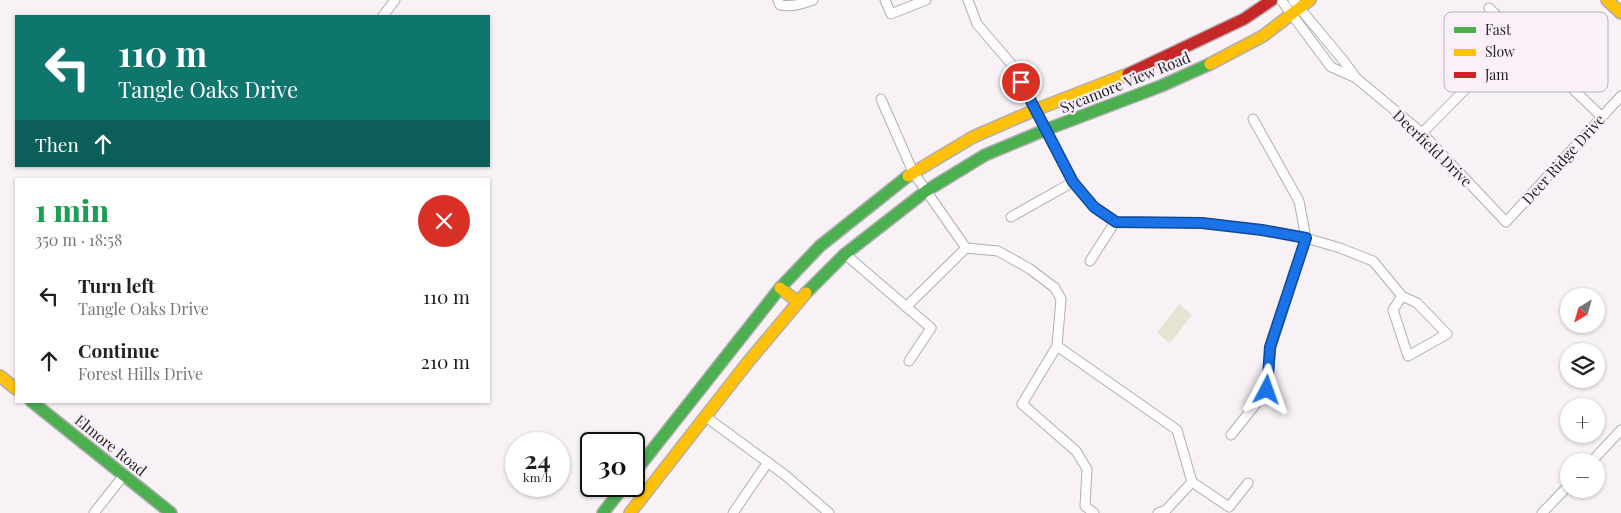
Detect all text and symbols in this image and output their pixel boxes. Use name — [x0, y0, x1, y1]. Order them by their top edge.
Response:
legend — [1444, 12, 1608, 92]
text: Fast — [1485, 20, 1512, 39]
text: 110 m — [118, 29, 207, 76]
icon: left — [35, 35, 100, 100]
text: Slow — [1485, 42, 1515, 61]
street label: Sycamore View Road — [1057, 47, 1193, 117]
pin — [1000, 61, 1042, 103]
text: Jam — [1484, 65, 1509, 84]
icon: arrive — [1007, 68, 1035, 96]
text: Tangle Oaks Drive — [118, 74, 298, 104]
street label: Deerfield Drive — [1389, 105, 1477, 191]
street label: Deer Ridge Drive — [1517, 110, 1609, 208]
icon: ahead — [89, 130, 117, 158]
text: Then — [35, 131, 79, 157]
text: 1 min — [35, 190, 109, 230]
button: close — [418, 195, 470, 247]
text: 350 m · 18:58 — [35, 229, 122, 250]
text: Turn left — [78, 272, 155, 298]
icon: left — [35, 282, 63, 310]
text: 110 m — [423, 283, 470, 309]
north arrow — [1560, 288, 1605, 332]
map controls — [1560, 288, 1605, 498]
text: Tangle Oaks Drive — [78, 298, 209, 319]
text: Continue — [78, 337, 159, 363]
button: layers — [1560, 343, 1605, 388]
icon: ahead — [35, 347, 63, 375]
text: 210 m — [421, 348, 470, 374]
text: Forest Hills Drive — [78, 363, 203, 384]
position arrow — [1240, 363, 1292, 415]
button: + — [1560, 398, 1605, 443]
street label: Elmore Road — [71, 410, 151, 480]
speed limit sign: 30 — [580, 432, 645, 497]
text: 24 — [524, 442, 551, 475]
button: − — [1560, 453, 1605, 498]
text: km/h — [523, 469, 552, 485]

